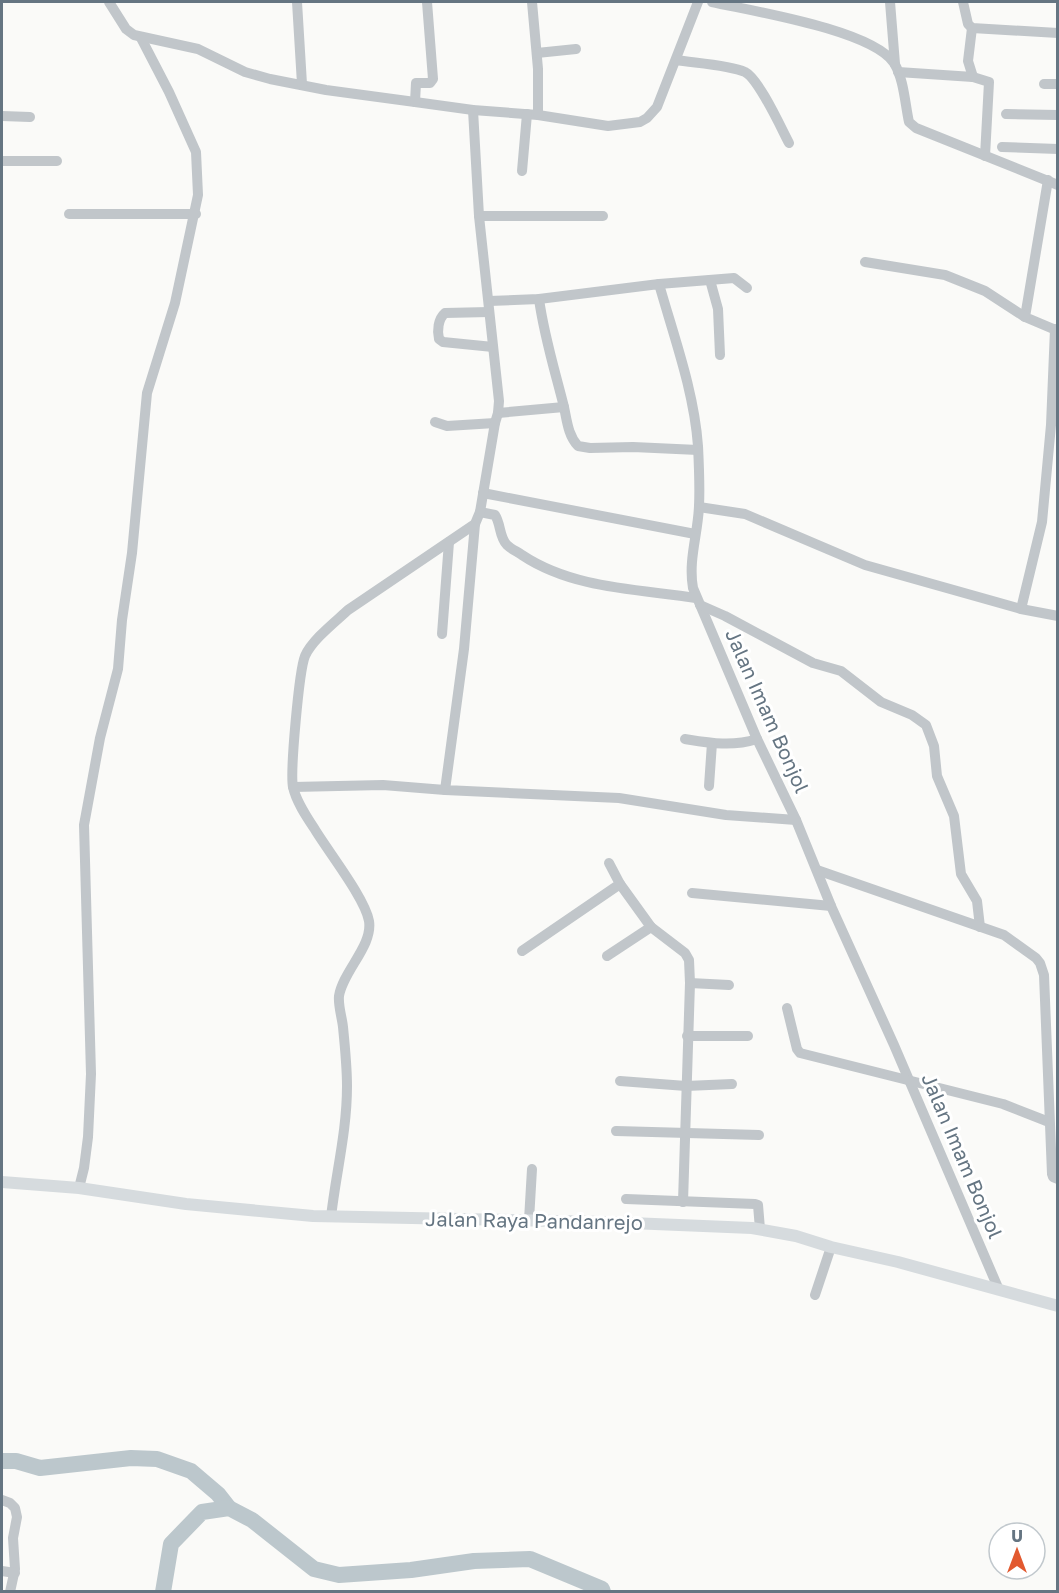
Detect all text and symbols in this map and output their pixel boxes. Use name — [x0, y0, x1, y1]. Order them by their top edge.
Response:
street label: Jalan Imam Bonjol — [721, 625, 815, 796]
street label: Jalan Imam Bonjol — [917, 1070, 1009, 1242]
street label: Jalan Raya Pandanrejo — [425, 1206, 643, 1234]
north arrow — [987, 1521, 1047, 1581]
text: U — [1011, 1526, 1023, 1546]

